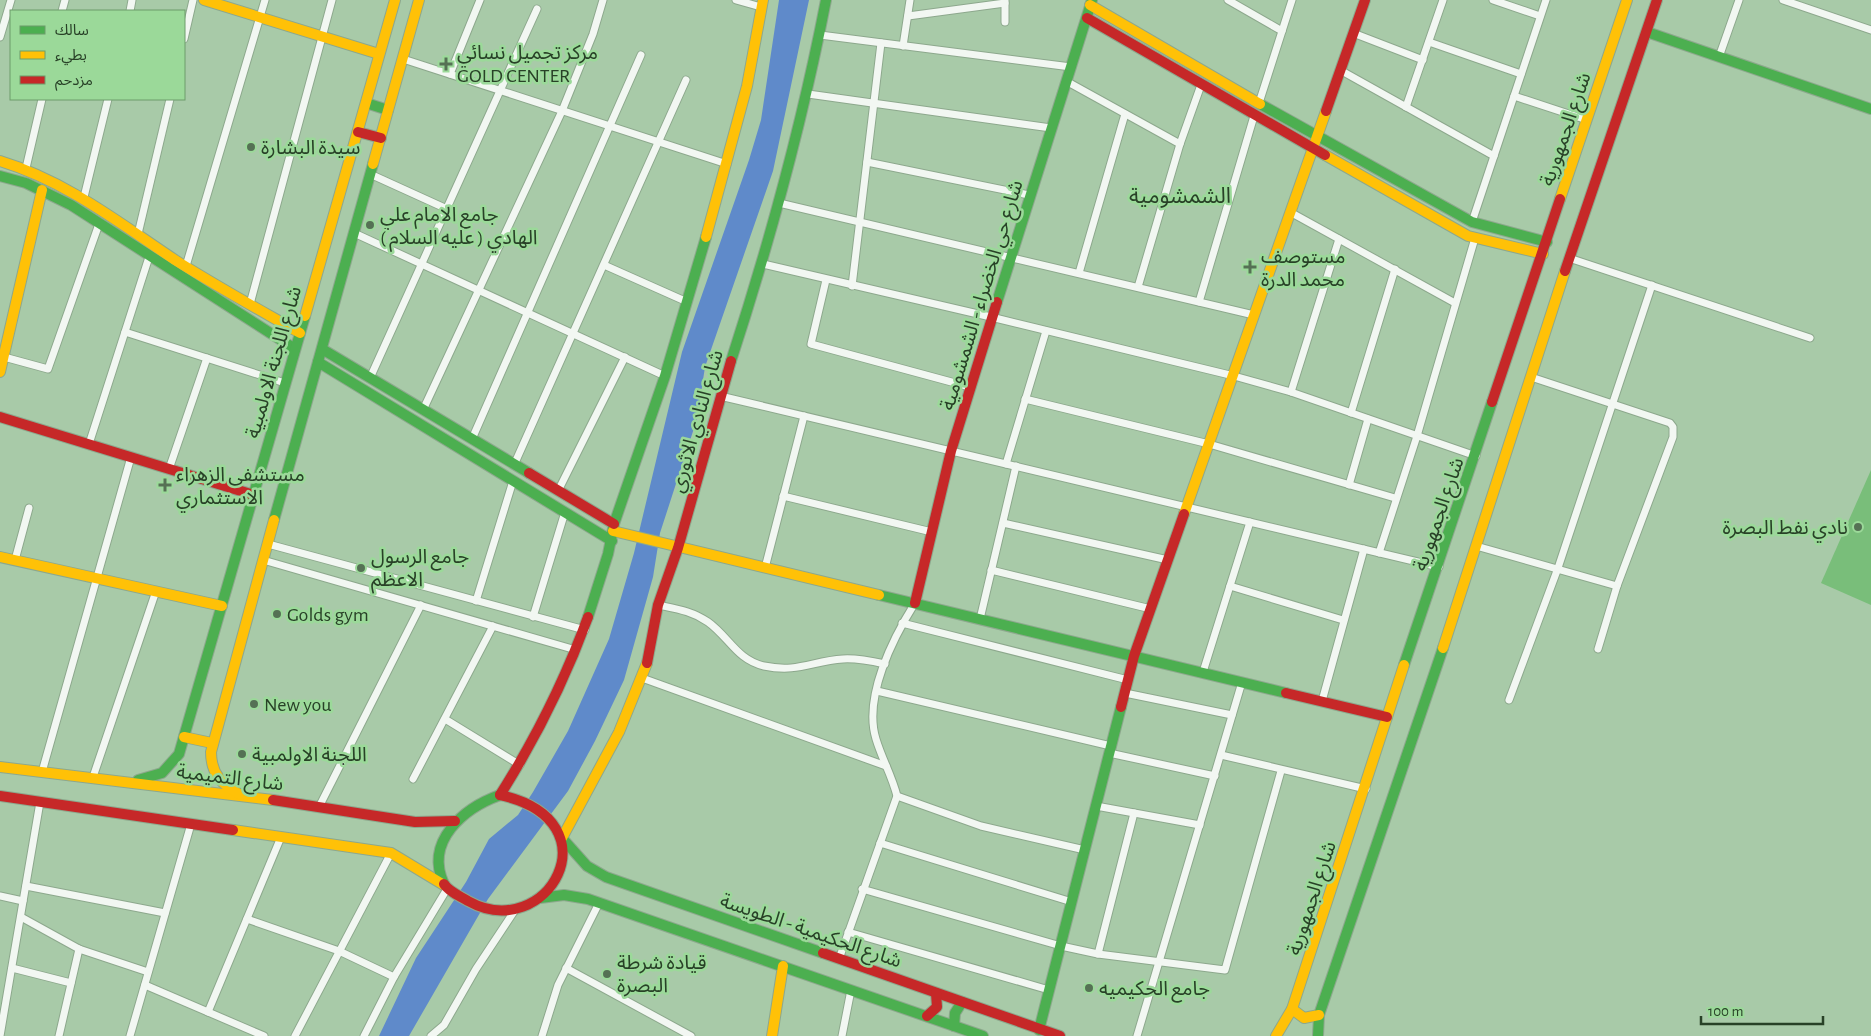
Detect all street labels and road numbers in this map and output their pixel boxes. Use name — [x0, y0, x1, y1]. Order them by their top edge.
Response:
street label: شارع الجمهورية — [1537, 70, 1598, 190]
street label: شارع حي الخضراء - الشمشومية — [937, 178, 1031, 414]
street label: شارع اللجنة الاولمبية — [243, 284, 309, 442]
street label: شارع النادي الاثوري — [667, 348, 731, 496]
street label: شارع الجمهورية — [1410, 455, 1471, 575]
street label: شارع التميمية — [175, 762, 284, 798]
street label: شارع الجمهورية — [1284, 839, 1344, 959]
street label: شارع الحكيمية - الطويسة — [716, 890, 904, 975]

